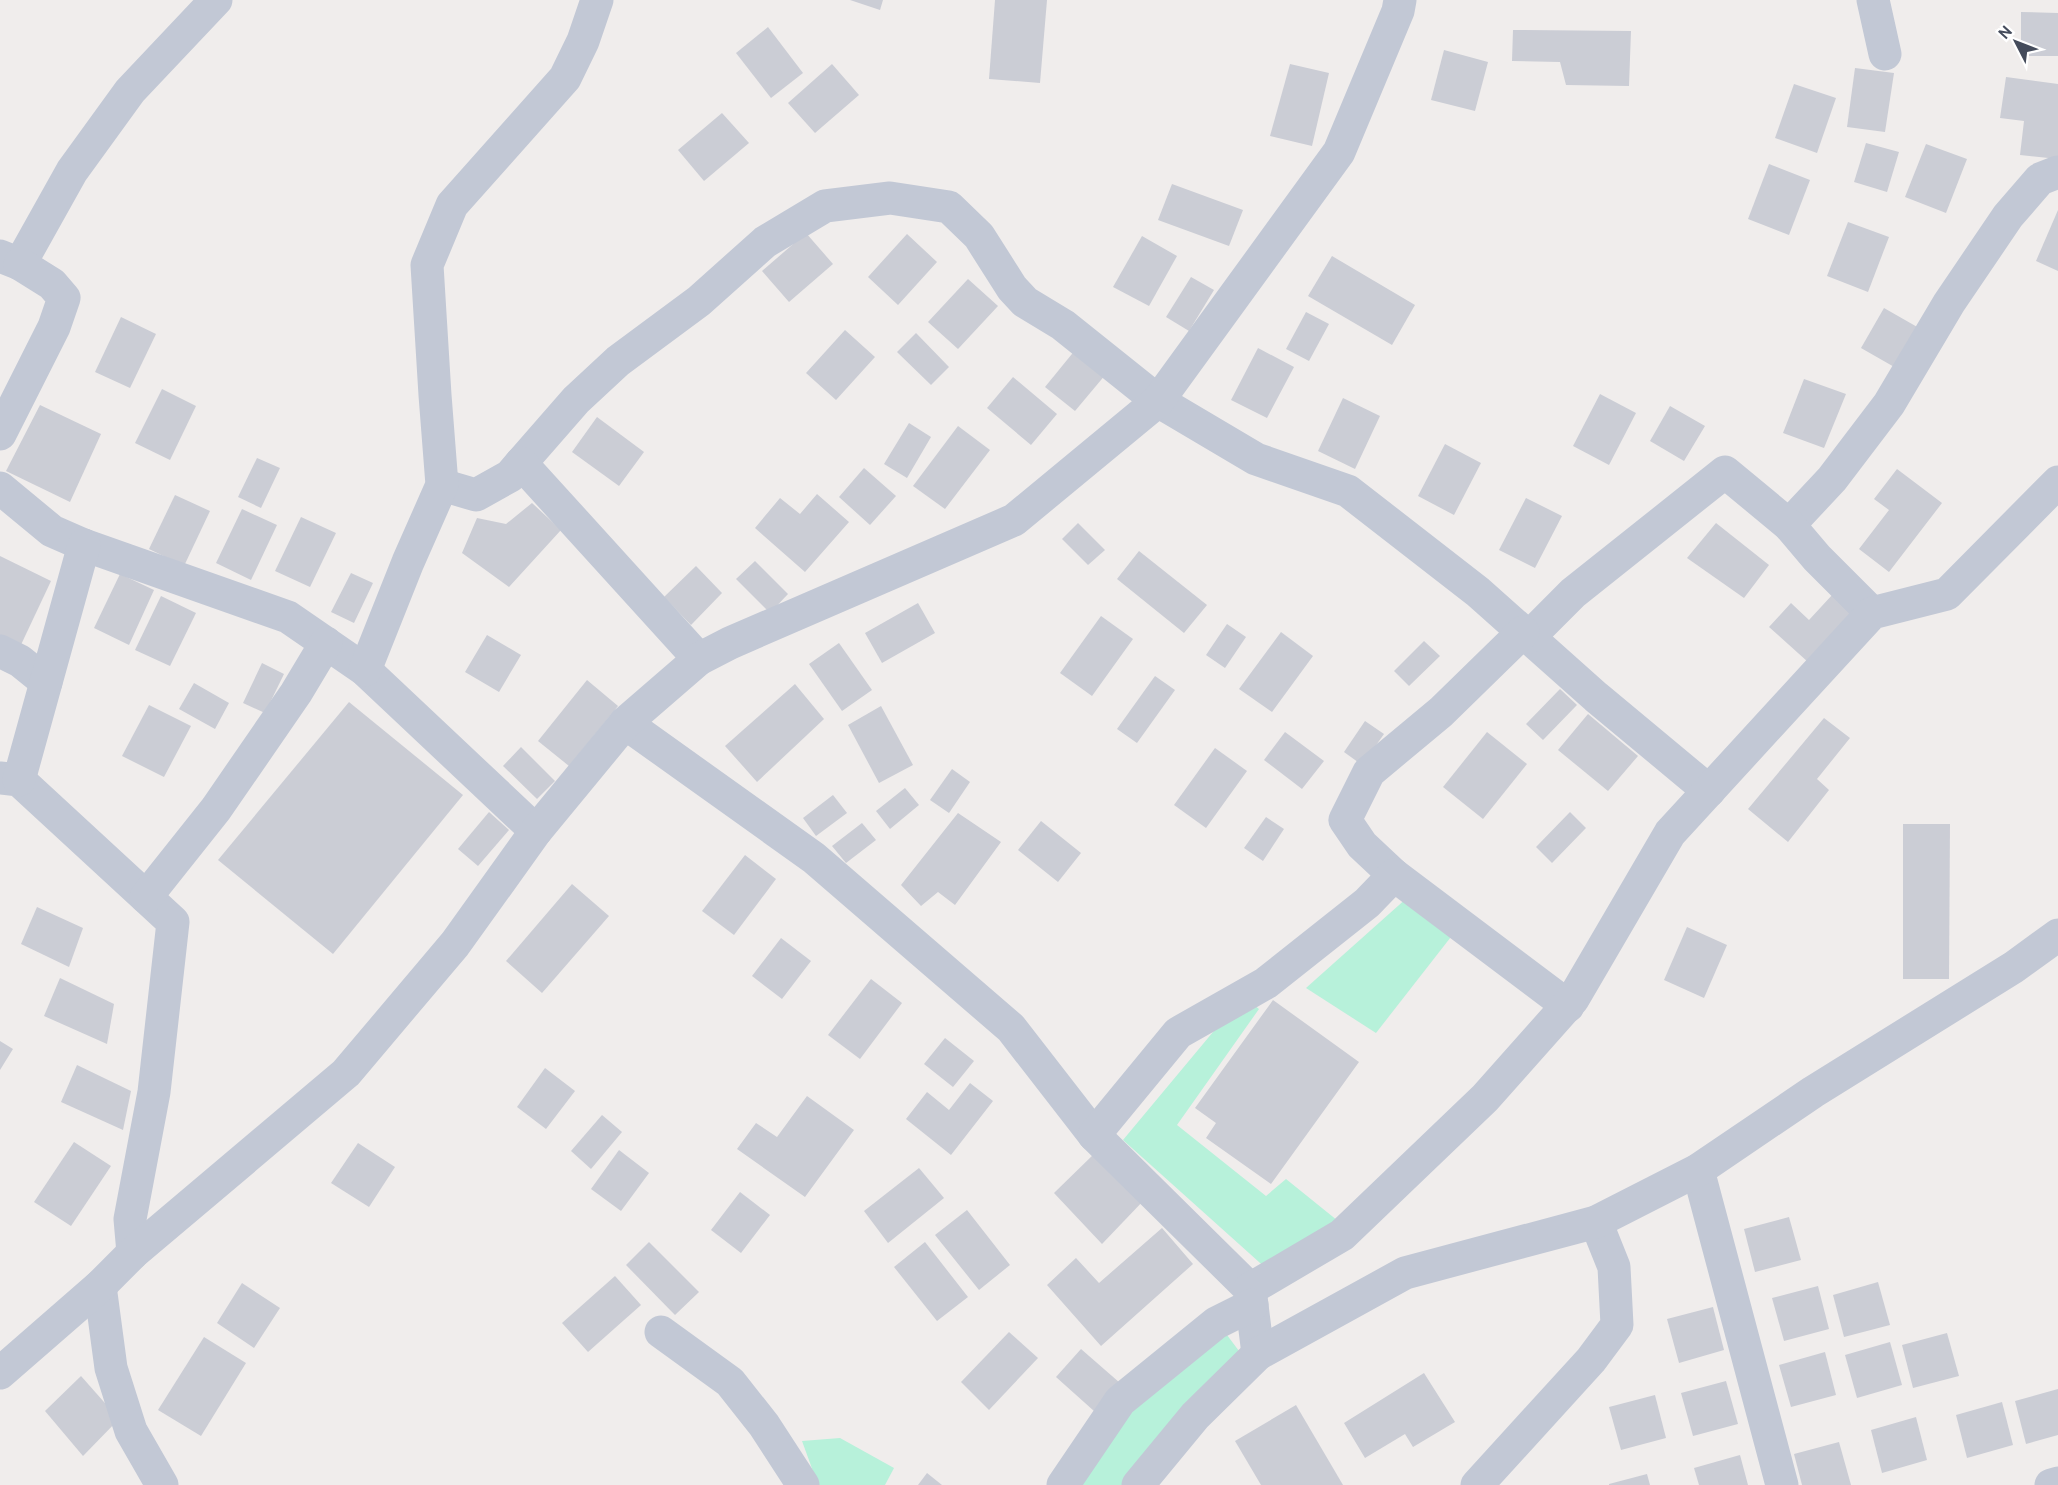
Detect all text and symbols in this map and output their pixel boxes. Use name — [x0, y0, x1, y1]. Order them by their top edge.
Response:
north arrow — [1986, 12, 2046, 72]
text: N — [1994, 22, 2016, 43]

